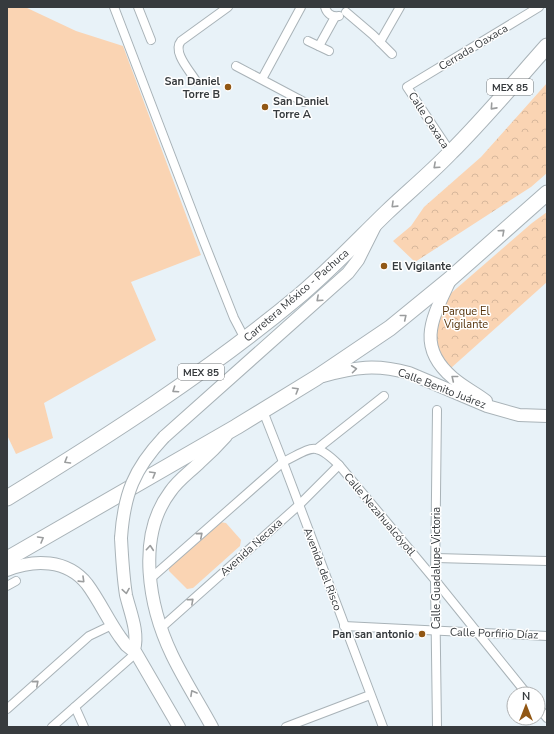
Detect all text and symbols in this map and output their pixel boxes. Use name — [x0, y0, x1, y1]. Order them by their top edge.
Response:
street label: Cerrada Oaxaca — [436, 21, 511, 74]
place label: San Daniel Torre B — [165, 74, 220, 102]
road number: MEX 85 — [487, 79, 533, 95]
marker: San Daniel Torre B — [223, 82, 233, 92]
street label: Calle Oaxaca — [405, 89, 453, 152]
place label: San Daniel Torre A — [273, 94, 329, 122]
marker: San Daniel Torre A — [260, 102, 270, 112]
one-way arrow — [490, 102, 498, 110]
one-way arrow — [434, 161, 441, 168]
one-way arrow — [391, 201, 399, 208]
one-way arrow — [497, 230, 505, 237]
street label: Carretera México - Pachuca — [241, 245, 352, 345]
place label: El Vigilante — [392, 259, 451, 274]
marker: El Vigilante — [379, 261, 389, 271]
one-way arrow — [317, 294, 324, 301]
park label: Parque El Vigilante — [442, 304, 490, 332]
one-way arrow — [399, 315, 406, 322]
road number: MEX 85 — [178, 364, 224, 380]
one-way arrow — [351, 365, 357, 374]
street label: Calle Benito Juárez — [396, 365, 488, 412]
one-way arrow — [451, 376, 458, 383]
one-way arrow — [173, 385, 180, 392]
one-way arrow — [292, 388, 299, 395]
one-way arrow — [64, 457, 71, 464]
street label: Calle Nezahualcóyotl — [340, 470, 419, 560]
one-way arrow — [149, 472, 157, 479]
street label: Calle Guadalupe Victoria — [429, 507, 444, 629]
street label: Avenida Necaxa — [217, 515, 286, 580]
street label: Avenida del Risco — [300, 526, 345, 613]
one-way arrow — [196, 532, 203, 539]
one-way arrow — [37, 536, 44, 543]
one-way arrow — [146, 545, 155, 551]
one-way arrow — [77, 575, 85, 583]
one-way arrow — [121, 588, 130, 594]
one-way arrow — [186, 599, 194, 606]
street label: Calle Porfirio Díaz — [450, 624, 538, 643]
place label: Pan san antonio — [332, 627, 414, 642]
marker: Pan san antonio — [417, 629, 427, 639]
one-way arrow — [32, 681, 39, 688]
north arrow — [506, 686, 546, 726]
text: N — [522, 689, 530, 704]
one-way arrow — [191, 690, 198, 697]

